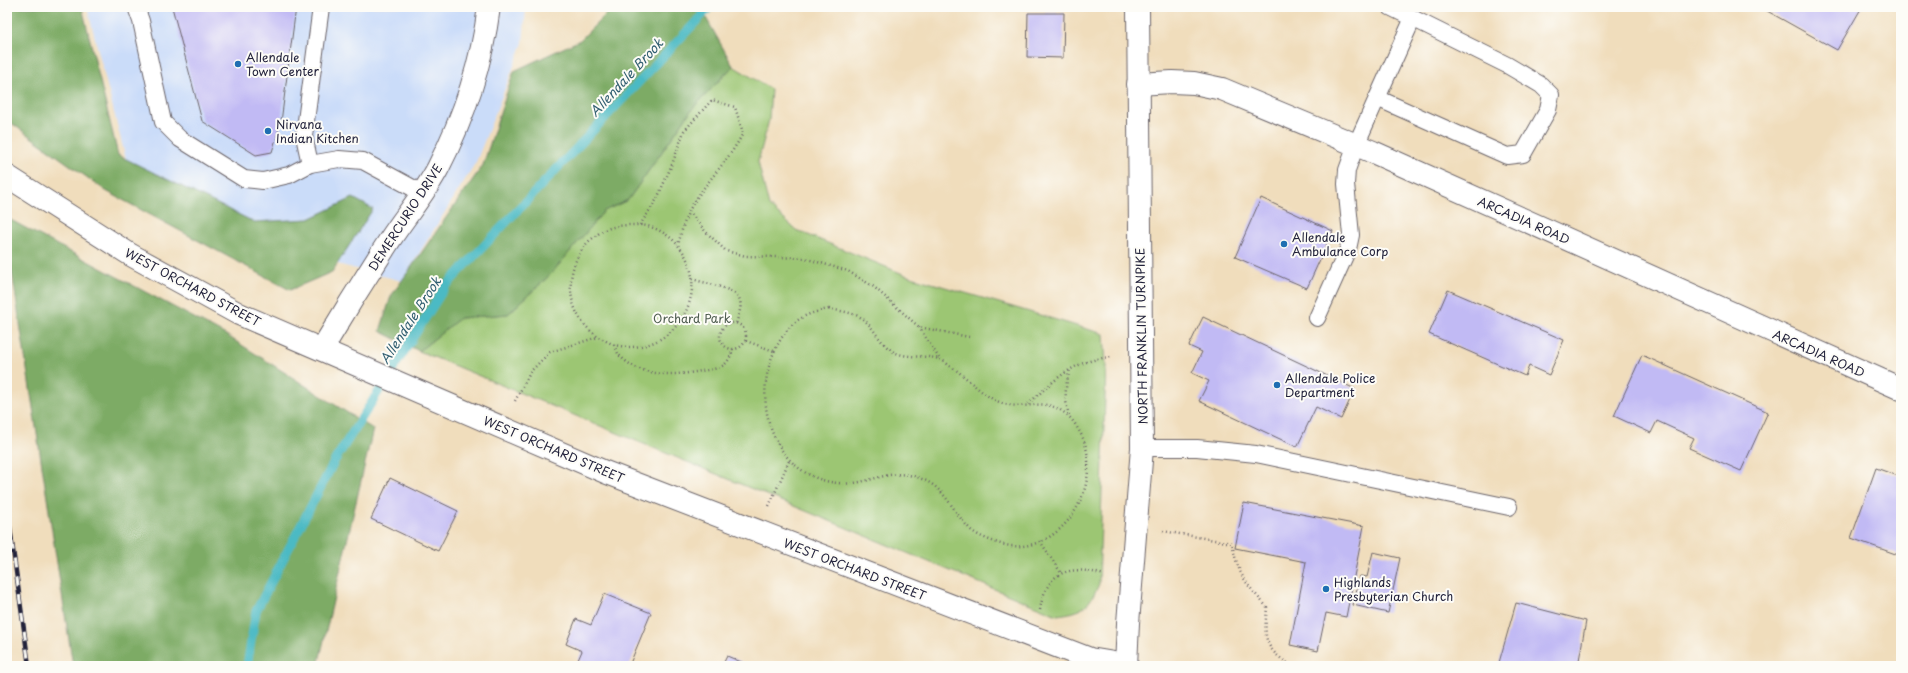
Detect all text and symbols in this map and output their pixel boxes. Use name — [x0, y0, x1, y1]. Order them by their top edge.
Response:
water label: Allendale Brook — [585, 34, 667, 120]
place label: Allendale Town Center — [246, 48, 319, 80]
marker: Allendale Town Center — [233, 59, 243, 69]
place label: Nirvana Indian Kitchen — [276, 115, 359, 147]
marker: Nirvana Indian Kitchen — [263, 126, 273, 136]
street label: DEMERCURIO DRIVE — [364, 160, 446, 274]
street label: ARCADIA ROAD — [1475, 192, 1573, 248]
place label: Allendale Ambulance Corp — [1292, 228, 1388, 260]
marker: Allendale Ambulance Corp — [1279, 239, 1289, 249]
street label: WEST ORCHARD STREET — [122, 244, 265, 331]
street label: NORTH FRANKLIN TURNPIKE — [1130, 248, 1152, 424]
water label: Allendale Brook — [375, 272, 446, 367]
park label: Orchard Park — [653, 309, 731, 327]
street label: ARCADIA ROAD — [1770, 325, 1868, 381]
place label: Allendale Police Department — [1285, 369, 1375, 401]
marker: Allendale Police Department — [1272, 380, 1282, 390]
street label: WEST ORCHARD STREET — [481, 411, 628, 487]
street label: WEST ORCHARD STREET — [781, 533, 930, 605]
place label: Highlands Presbyterian Church — [1334, 573, 1453, 605]
marker: Highlands Presbyterian Church — [1321, 584, 1331, 594]

